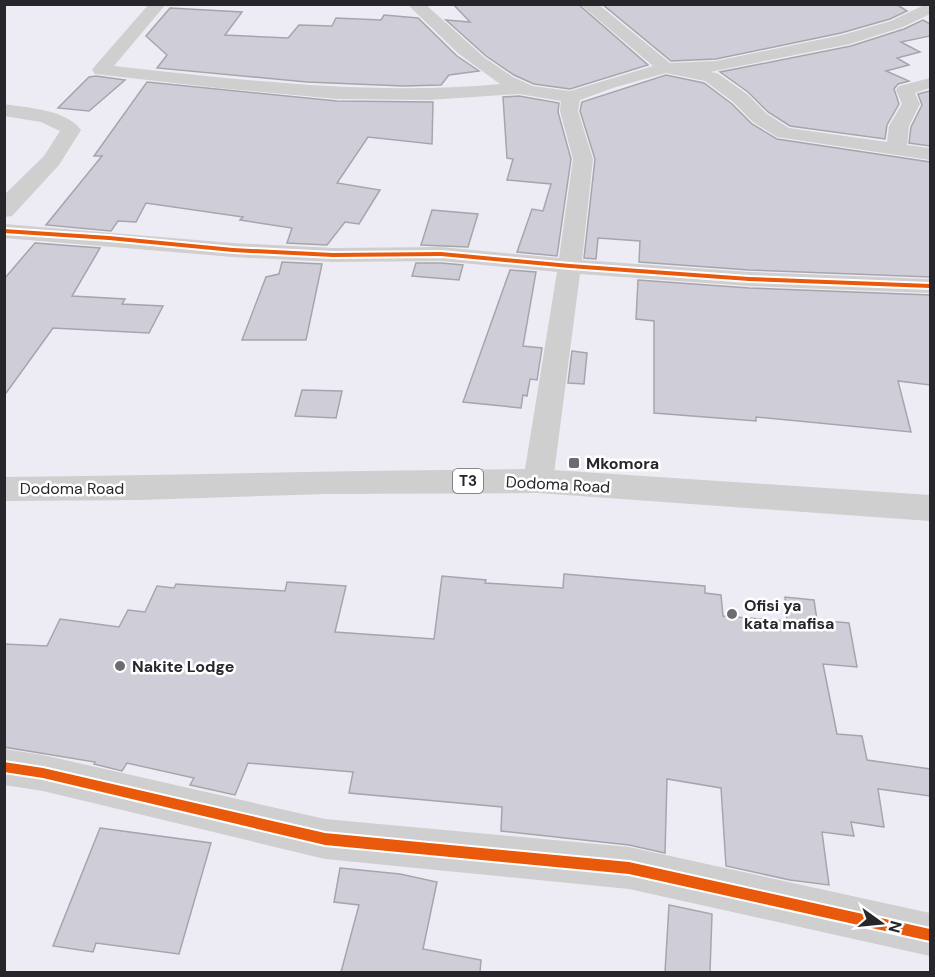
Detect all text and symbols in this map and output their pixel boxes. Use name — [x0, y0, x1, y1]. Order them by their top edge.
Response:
place label: Mkomora — [586, 453, 659, 474]
marker: Mkomora — [567, 456, 581, 470]
road number: T3 — [453, 469, 483, 493]
street label: Dodoma Road — [505, 471, 611, 498]
street label: Dodoma Road — [20, 478, 124, 499]
place label: Ofisi ya kata mafisa — [744, 595, 834, 634]
marker: Ofisi ya kata mafisa — [725, 607, 739, 621]
place label: Nakite Lodge — [132, 656, 234, 677]
marker: Nakite Lodge — [113, 659, 127, 673]
north arrow — [851, 893, 911, 953]
text: N — [883, 918, 907, 935]

